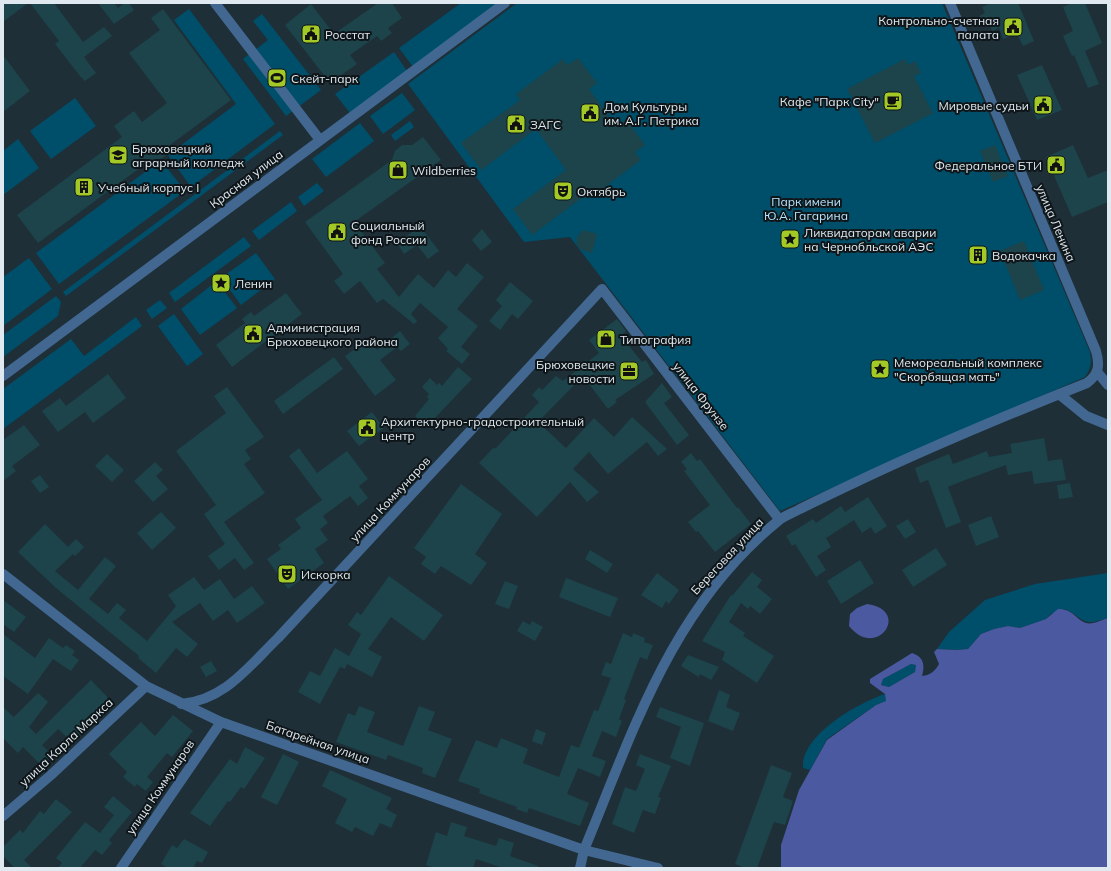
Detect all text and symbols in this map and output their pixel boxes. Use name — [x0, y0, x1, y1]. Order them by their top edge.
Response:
place label: Контрольно-счетная палата — [878, 13, 999, 42]
public building icon: Контрольно-счетная палата — [1002, 16, 1024, 38]
public building icon: Росстат — [300, 23, 322, 45]
place label: Росстат — [325, 27, 370, 42]
sports icon: Скейт-парк — [266, 67, 288, 89]
place label: Скейт-парк — [291, 71, 359, 86]
cafe icon: Кафе "Парк City" — [882, 90, 904, 112]
place label: Кафе "Парк City" — [780, 94, 879, 109]
public building icon: Мировые судьи — [1032, 94, 1054, 116]
place label: Мировые судьи — [938, 98, 1029, 113]
place label: Дом Культуры им. А.Г. Петрика — [604, 99, 699, 128]
public building icon: Дом Культуры им. А.Г. Петрика — [579, 102, 601, 124]
public building icon: ЗАГС — [505, 113, 527, 135]
place label: ЗАГС — [530, 117, 561, 132]
place label: Брюховецкий аграрный колледж — [132, 141, 244, 170]
school or university icon: Брюховецкий аграрный колледж — [107, 144, 129, 166]
street label: Красная улица — [206, 147, 286, 211]
public building icon: Федеральное БТИ — [1045, 154, 1067, 176]
place label: Федеральное БТИ — [934, 158, 1042, 173]
shop icon: Wildberries — [387, 159, 409, 181]
place label: Wildberries — [412, 163, 476, 178]
building icon: Учебный корпус I — [73, 176, 95, 198]
place label: Учебный корпус I — [97, 180, 199, 195]
theatre icon: Октябрь — [552, 180, 574, 202]
street label: улица Ленина — [1033, 182, 1079, 264]
place label: Октябрь — [577, 184, 626, 199]
park label: Парк имени Ю.А. Гагарина — [764, 194, 848, 223]
place label: Социальный фонд России — [351, 218, 426, 247]
public building icon: Социальный фонд России — [326, 221, 348, 243]
place label: Ликвидаторам аварии на Чернобльской АЭС — [804, 225, 936, 254]
place icon: Ликвидаторам аварии на Чернобльской АЭС — [779, 228, 801, 250]
building icon: Водокачка — [967, 244, 989, 266]
place label: Водокачка — [992, 248, 1056, 263]
place icon: Ленин — [210, 272, 232, 294]
place label: Ленин — [235, 276, 272, 291]
place label: Администрация Брюховецкого района — [267, 320, 398, 349]
public building icon: Администрация Брюховецкого района — [242, 323, 264, 345]
shop icon: Типография — [595, 328, 617, 350]
place label: Типография — [620, 332, 691, 347]
place label: Мемореальный комплекс "Cкорбящая мать" — [894, 355, 1042, 384]
place label: Брюховецкие новости — [536, 357, 615, 386]
place icon: Мемореальный комплекс "Cкорбящая мать" — [869, 358, 891, 380]
street label: улица Фрунзе — [670, 359, 732, 433]
office icon: Брюховецкие новости — [618, 360, 640, 382]
place label: Архитектурно-градостроительный центр — [381, 414, 584, 443]
public building icon: Архитектурно-градостроительный центр — [356, 417, 378, 439]
street label: улица Коммунаров — [347, 453, 434, 545]
street label: Береговая улица — [687, 514, 767, 598]
theatre icon: Искорка — [276, 563, 298, 585]
place label: Искорка — [301, 567, 351, 582]
street label: улица Карла Маркса — [16, 695, 116, 789]
street label: Батарейная улица — [264, 717, 372, 767]
street label: улица Коммунаров — [123, 737, 197, 837]

